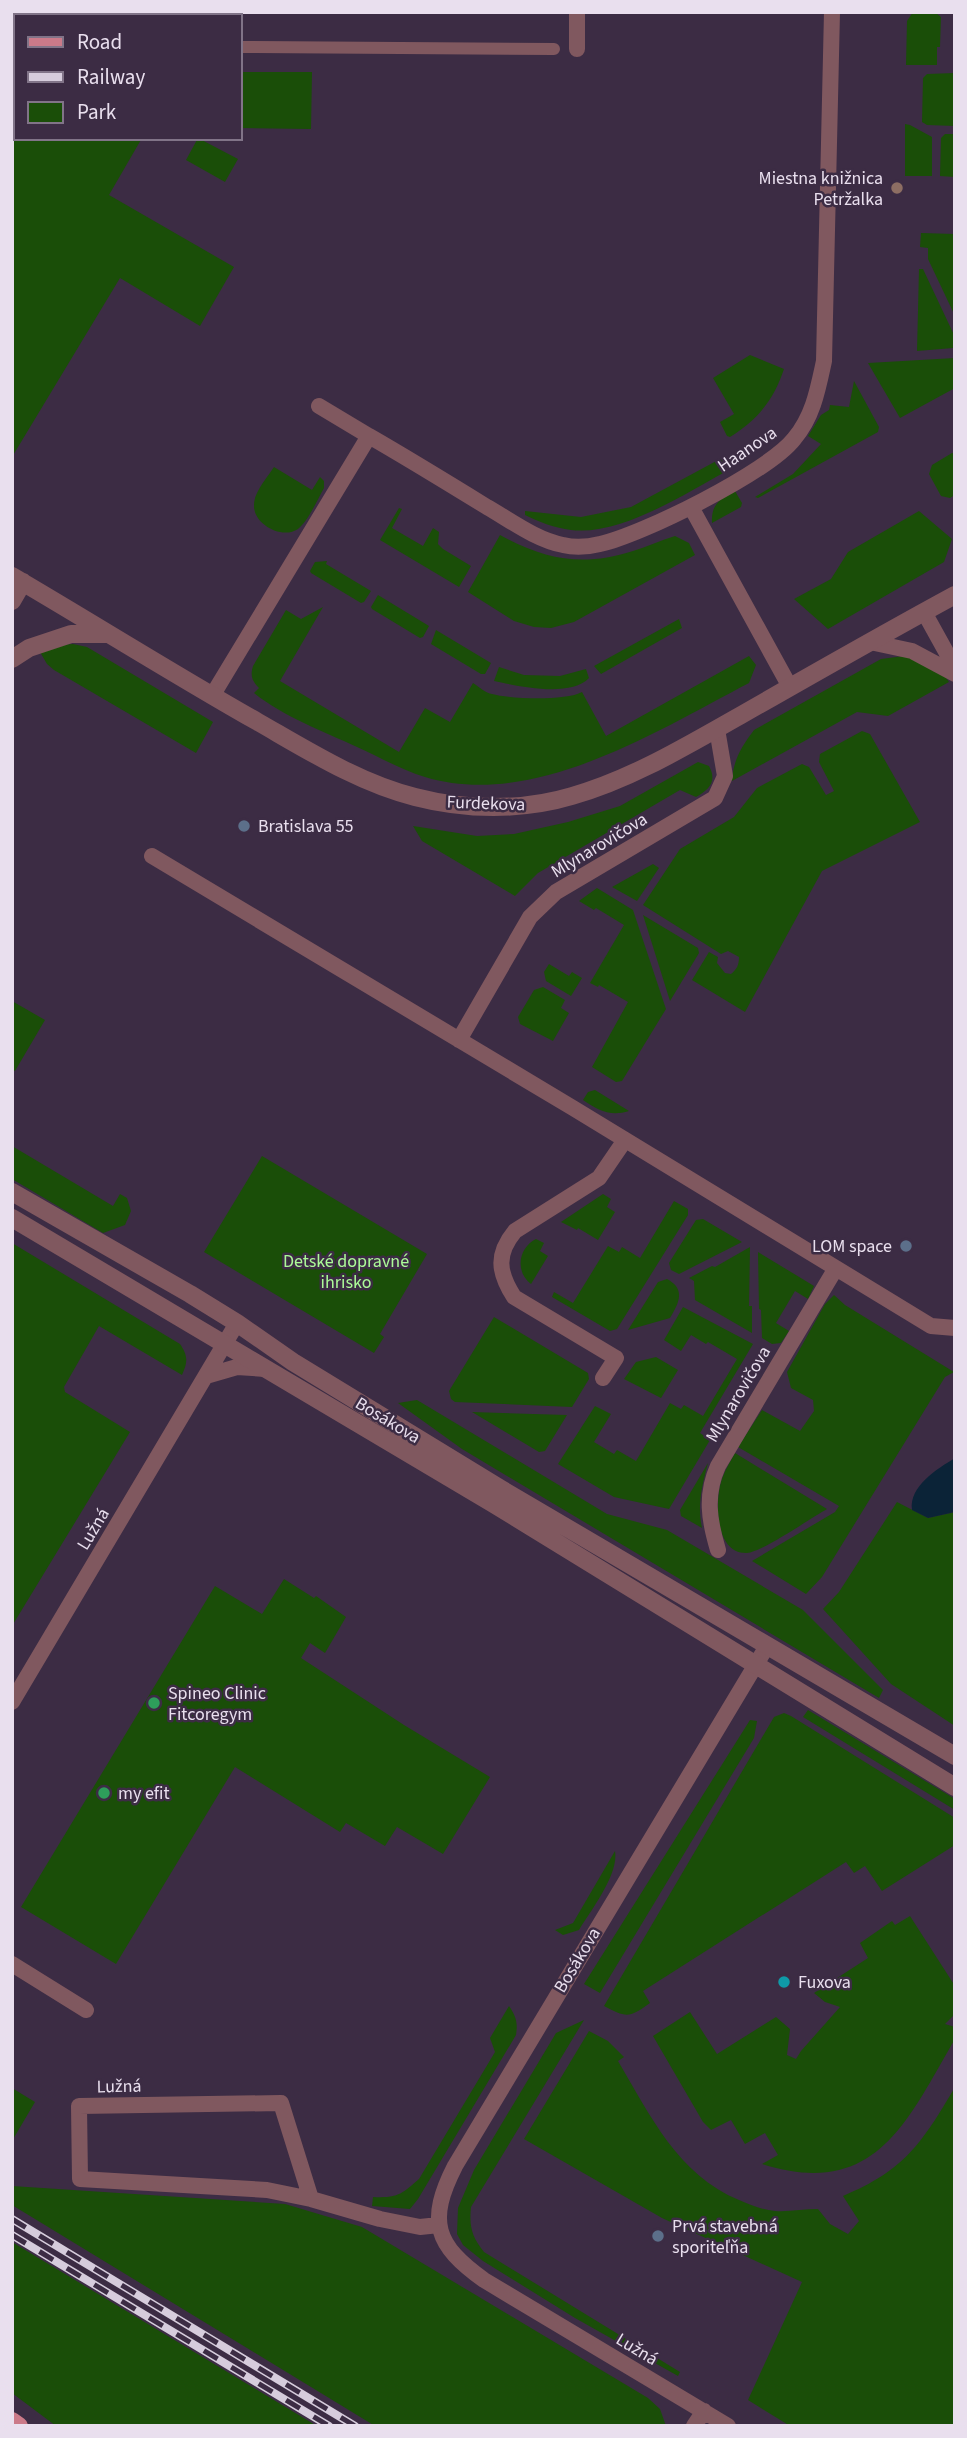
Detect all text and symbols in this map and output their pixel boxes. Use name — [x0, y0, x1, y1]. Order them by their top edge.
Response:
legend — [14, 14, 242, 140]
text: Road — [77, 27, 122, 57]
text: Railway — [77, 62, 145, 92]
text: Park — [77, 97, 117, 127]
place label: Miestna knižnica Petržalka — [759, 166, 883, 212]
marker: Miestna knižnica Petržalka — [889, 180, 905, 196]
street label: Haanova — [713, 420, 782, 478]
street label: Furdekova — [446, 790, 526, 817]
street label: Mlynarovičova — [546, 807, 652, 884]
place label: Bratislava 55 — [258, 814, 354, 839]
marker: Bratislava 55 — [236, 818, 252, 834]
place label: LOM space — [812, 1234, 892, 1259]
marker: LOM space — [898, 1238, 914, 1254]
park label: Detské dopravné ihrisko — [283, 1249, 409, 1295]
street label: Mlynarovičova — [700, 1341, 777, 1447]
street label: Bosákova — [350, 1391, 425, 1450]
street label: Lužná — [71, 1504, 116, 1555]
place label: Spineo Clinic Fitcoregym — [168, 1681, 266, 1727]
marker: Spineo Clinic Fitcoregym — [146, 1695, 162, 1711]
place label: my efit — [118, 1781, 170, 1806]
marker: my efit — [96, 1785, 112, 1801]
street label: Bosákova — [548, 1923, 607, 1998]
place label: Fuxova — [798, 1970, 851, 1995]
marker: Fuxova — [776, 1974, 792, 1990]
street label: Lužná — [96, 2074, 142, 2099]
place label: Prvá stavebná sporiteľňa — [672, 2214, 778, 2260]
marker: Prvá stavebná sporiteľňa — [650, 2228, 666, 2244]
street label: Lužná — [611, 2327, 662, 2372]

